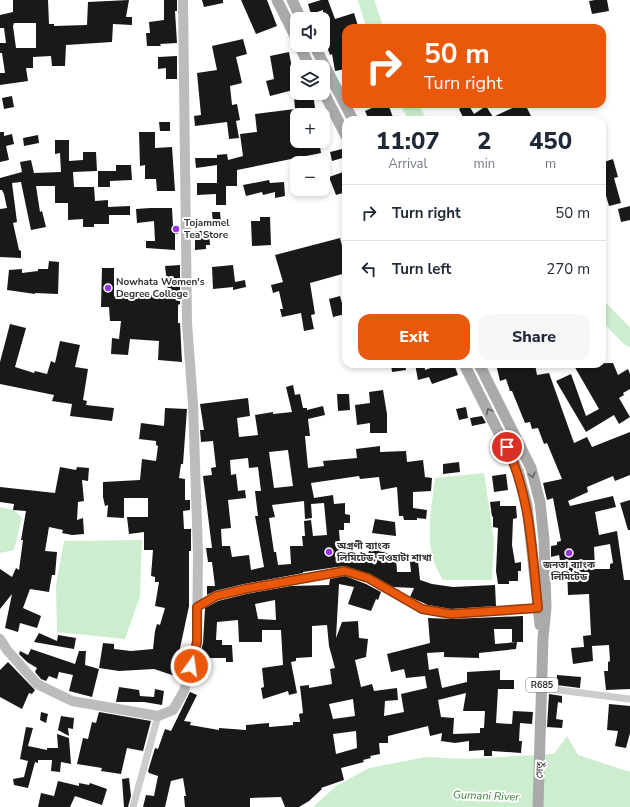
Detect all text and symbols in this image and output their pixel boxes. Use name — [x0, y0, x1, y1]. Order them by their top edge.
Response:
map controls — [290, 12, 330, 196]
button: sound — [290, 12, 330, 52]
text: 50 m — [424, 35, 490, 73]
icon: right — [358, 40, 410, 92]
button: layers — [290, 60, 330, 100]
text: Turn right — [424, 71, 503, 95]
button: + — [290, 108, 330, 148]
text: 11:07 — [376, 125, 440, 157]
text: 2 — [477, 125, 492, 157]
text: 450 — [529, 125, 572, 157]
text: Arrival — [388, 155, 427, 173]
text: min — [474, 155, 495, 173]
text: m — [545, 155, 556, 173]
button: − — [290, 156, 330, 196]
icon: right — [358, 202, 380, 224]
text: Turn right — [392, 203, 461, 223]
text: 50 m — [555, 203, 590, 223]
place label: Tojammel Tea Store — [184, 216, 230, 242]
marker: Tojammel Tea Store — [171, 224, 181, 234]
icon: left — [358, 258, 380, 280]
text: Turn left — [392, 259, 451, 279]
text: 270 m — [546, 259, 590, 279]
place label: Nowhata Women's Degree College — [116, 275, 205, 301]
marker: Nowhata Women's Degree College — [103, 283, 113, 293]
button: Exit — [358, 314, 470, 360]
button: Share — [478, 314, 590, 360]
one-way arrow — [486, 408, 494, 416]
pin — [490, 430, 524, 464]
icon: arrive — [496, 436, 518, 458]
one-way arrow — [528, 471, 536, 478]
place label: অগ্রণী ব্যাংক লিমিটেড, নওহাটা শাখা — [336, 539, 432, 565]
marker: অগ্রণী ব্যাংক লিমিটেড, নওহাটা শাখা — [324, 547, 334, 557]
marker: জনতা ব্যাংক লিমিটেড — [564, 548, 574, 558]
place label: জনতা ব্যাংক লিমিটেড — [542, 558, 596, 584]
position arrow — [170, 645, 212, 687]
road number: R685 — [526, 678, 558, 692]
street label: সেতু — [533, 760, 547, 779]
water label: Gumani River — [453, 787, 520, 805]

